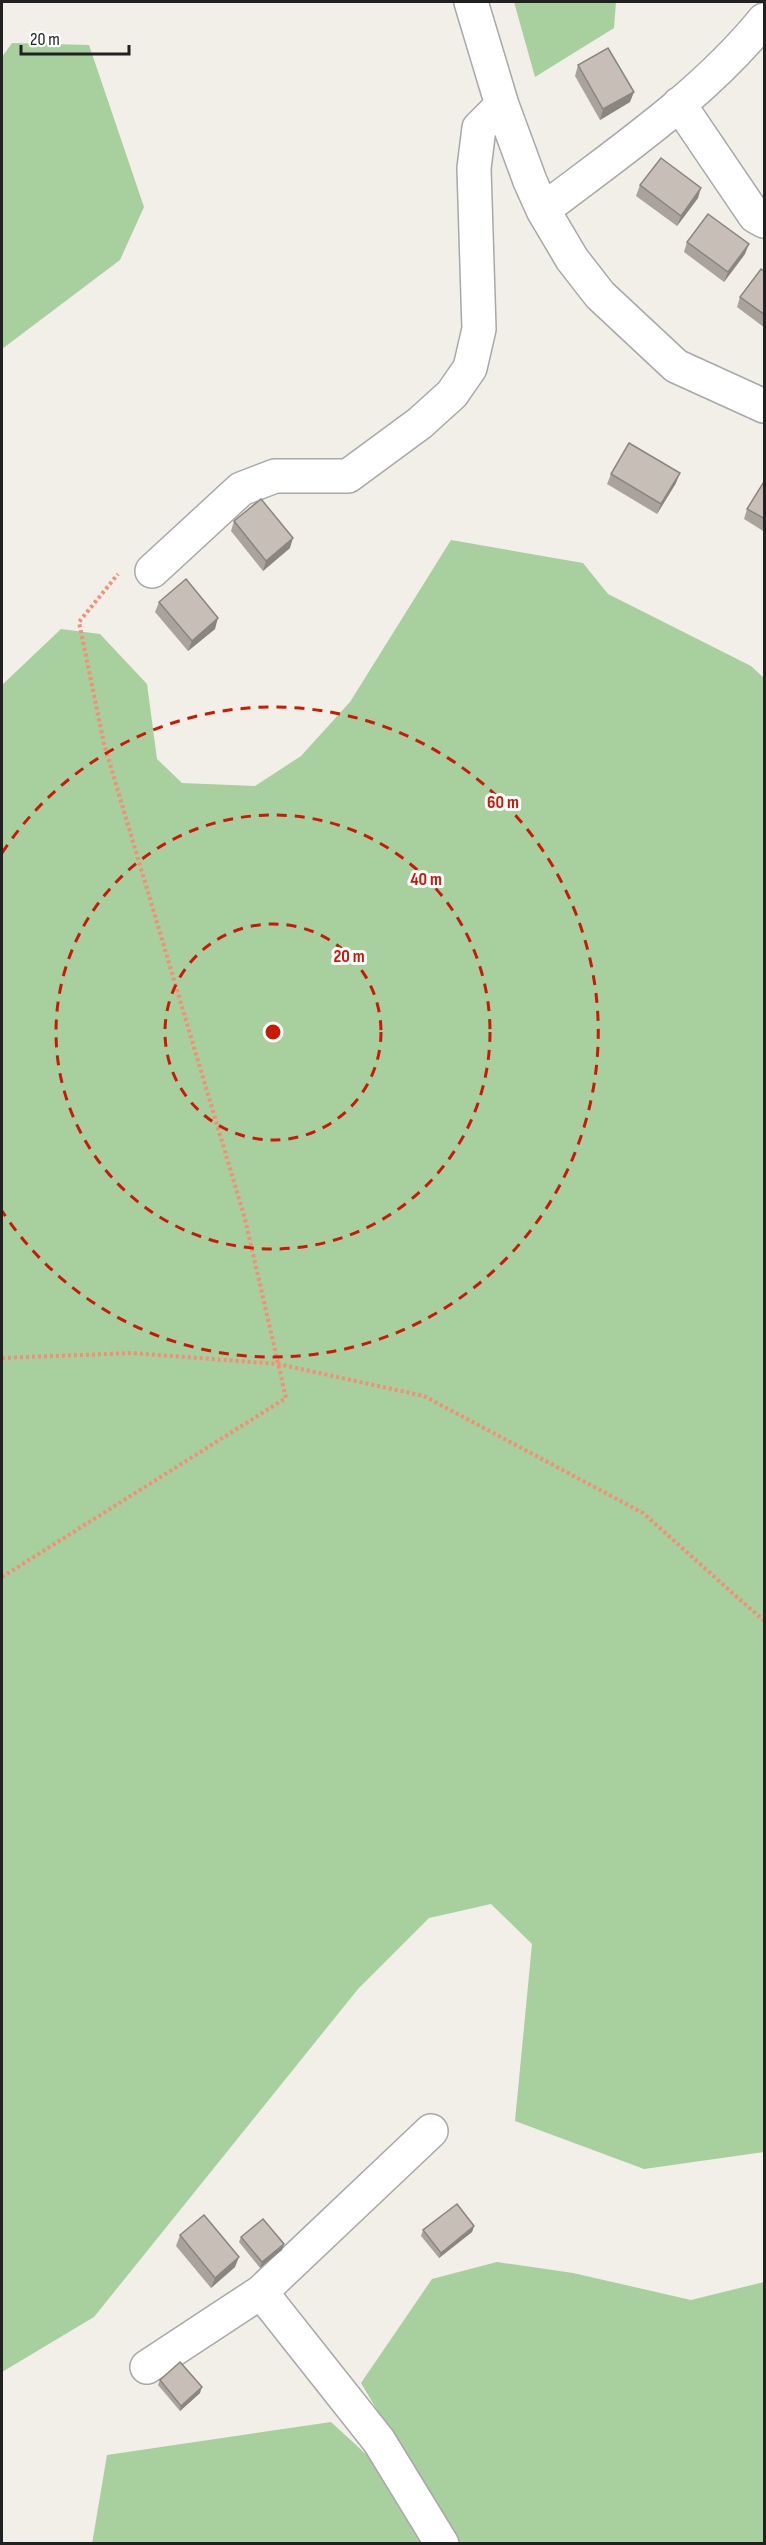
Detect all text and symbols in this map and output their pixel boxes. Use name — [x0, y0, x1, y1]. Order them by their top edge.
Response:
scale bar — [21, 18, 129, 56]
text: 20 m — [30, 29, 60, 50]
text: 60 m — [487, 792, 519, 813]
text: 40 m — [410, 869, 442, 890]
text: 20 m — [333, 946, 365, 967]
centre of rings — [263, 1022, 283, 1042]

